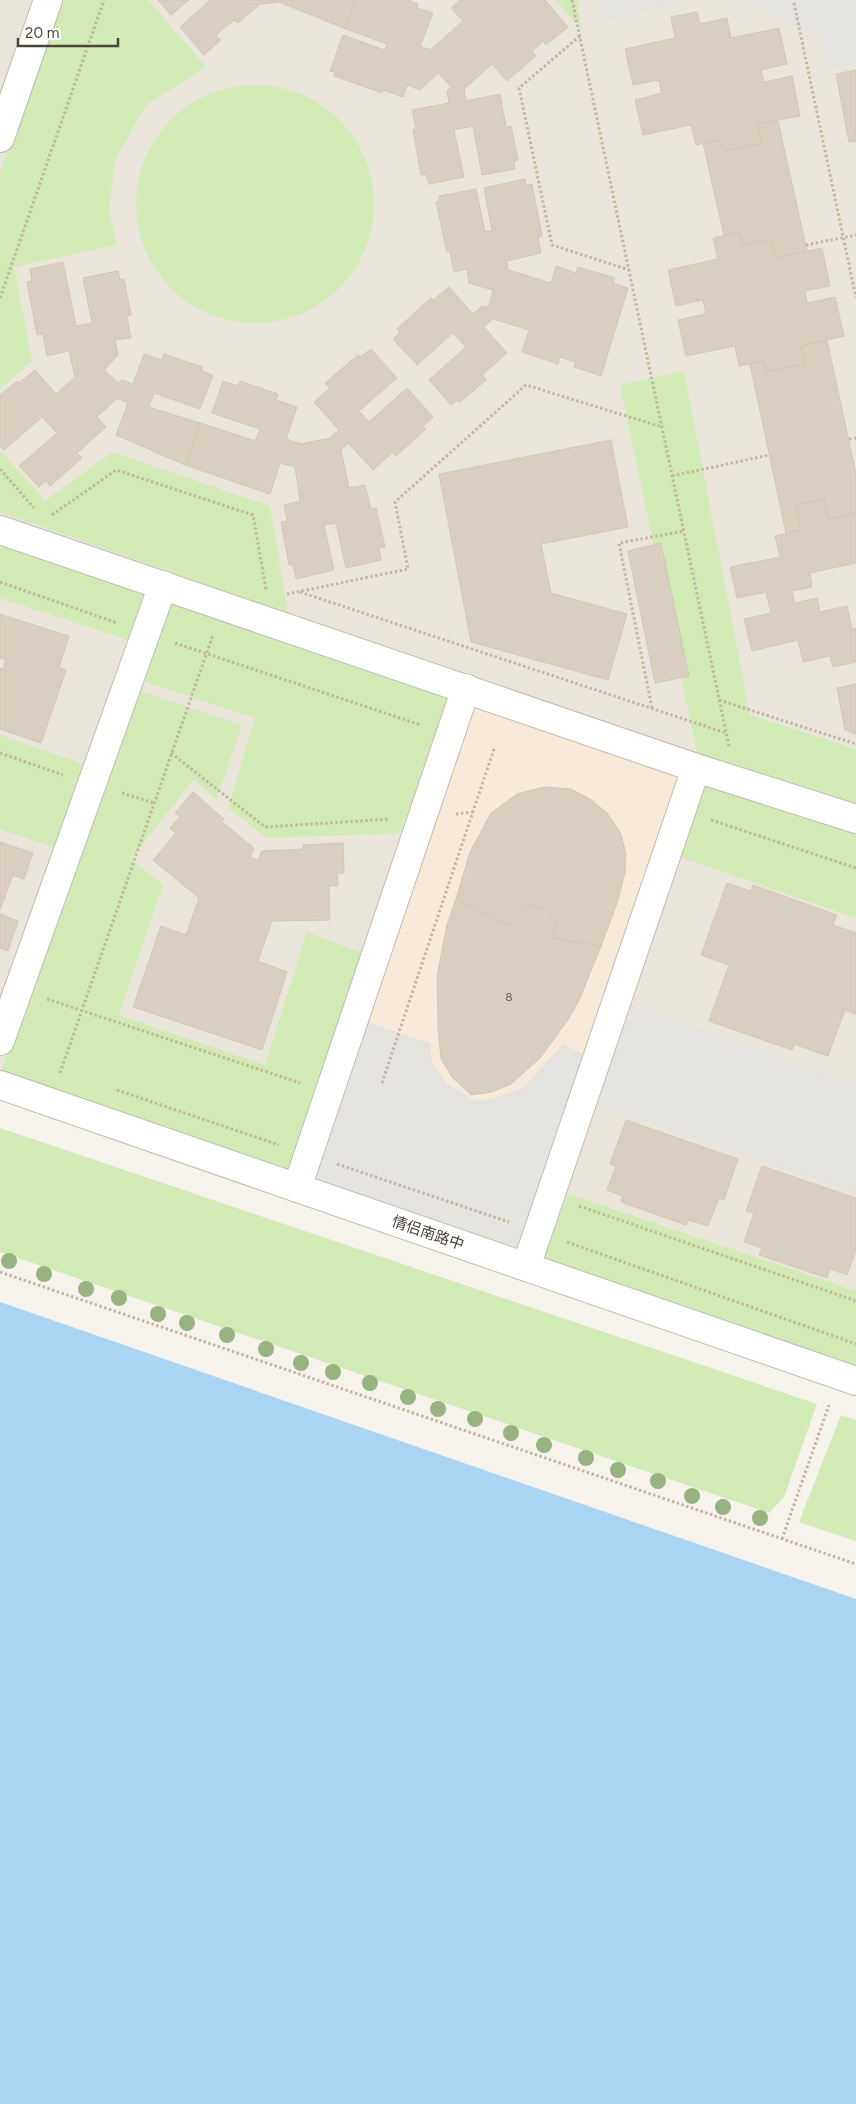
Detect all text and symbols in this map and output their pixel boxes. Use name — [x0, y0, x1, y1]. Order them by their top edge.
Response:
scale bar — [18, 15, 118, 47]
text: 20 m — [25, 24, 59, 42]
house number: 8 — [505, 990, 513, 1004]
street label: 情侣南路中 — [390, 1212, 466, 1254]

